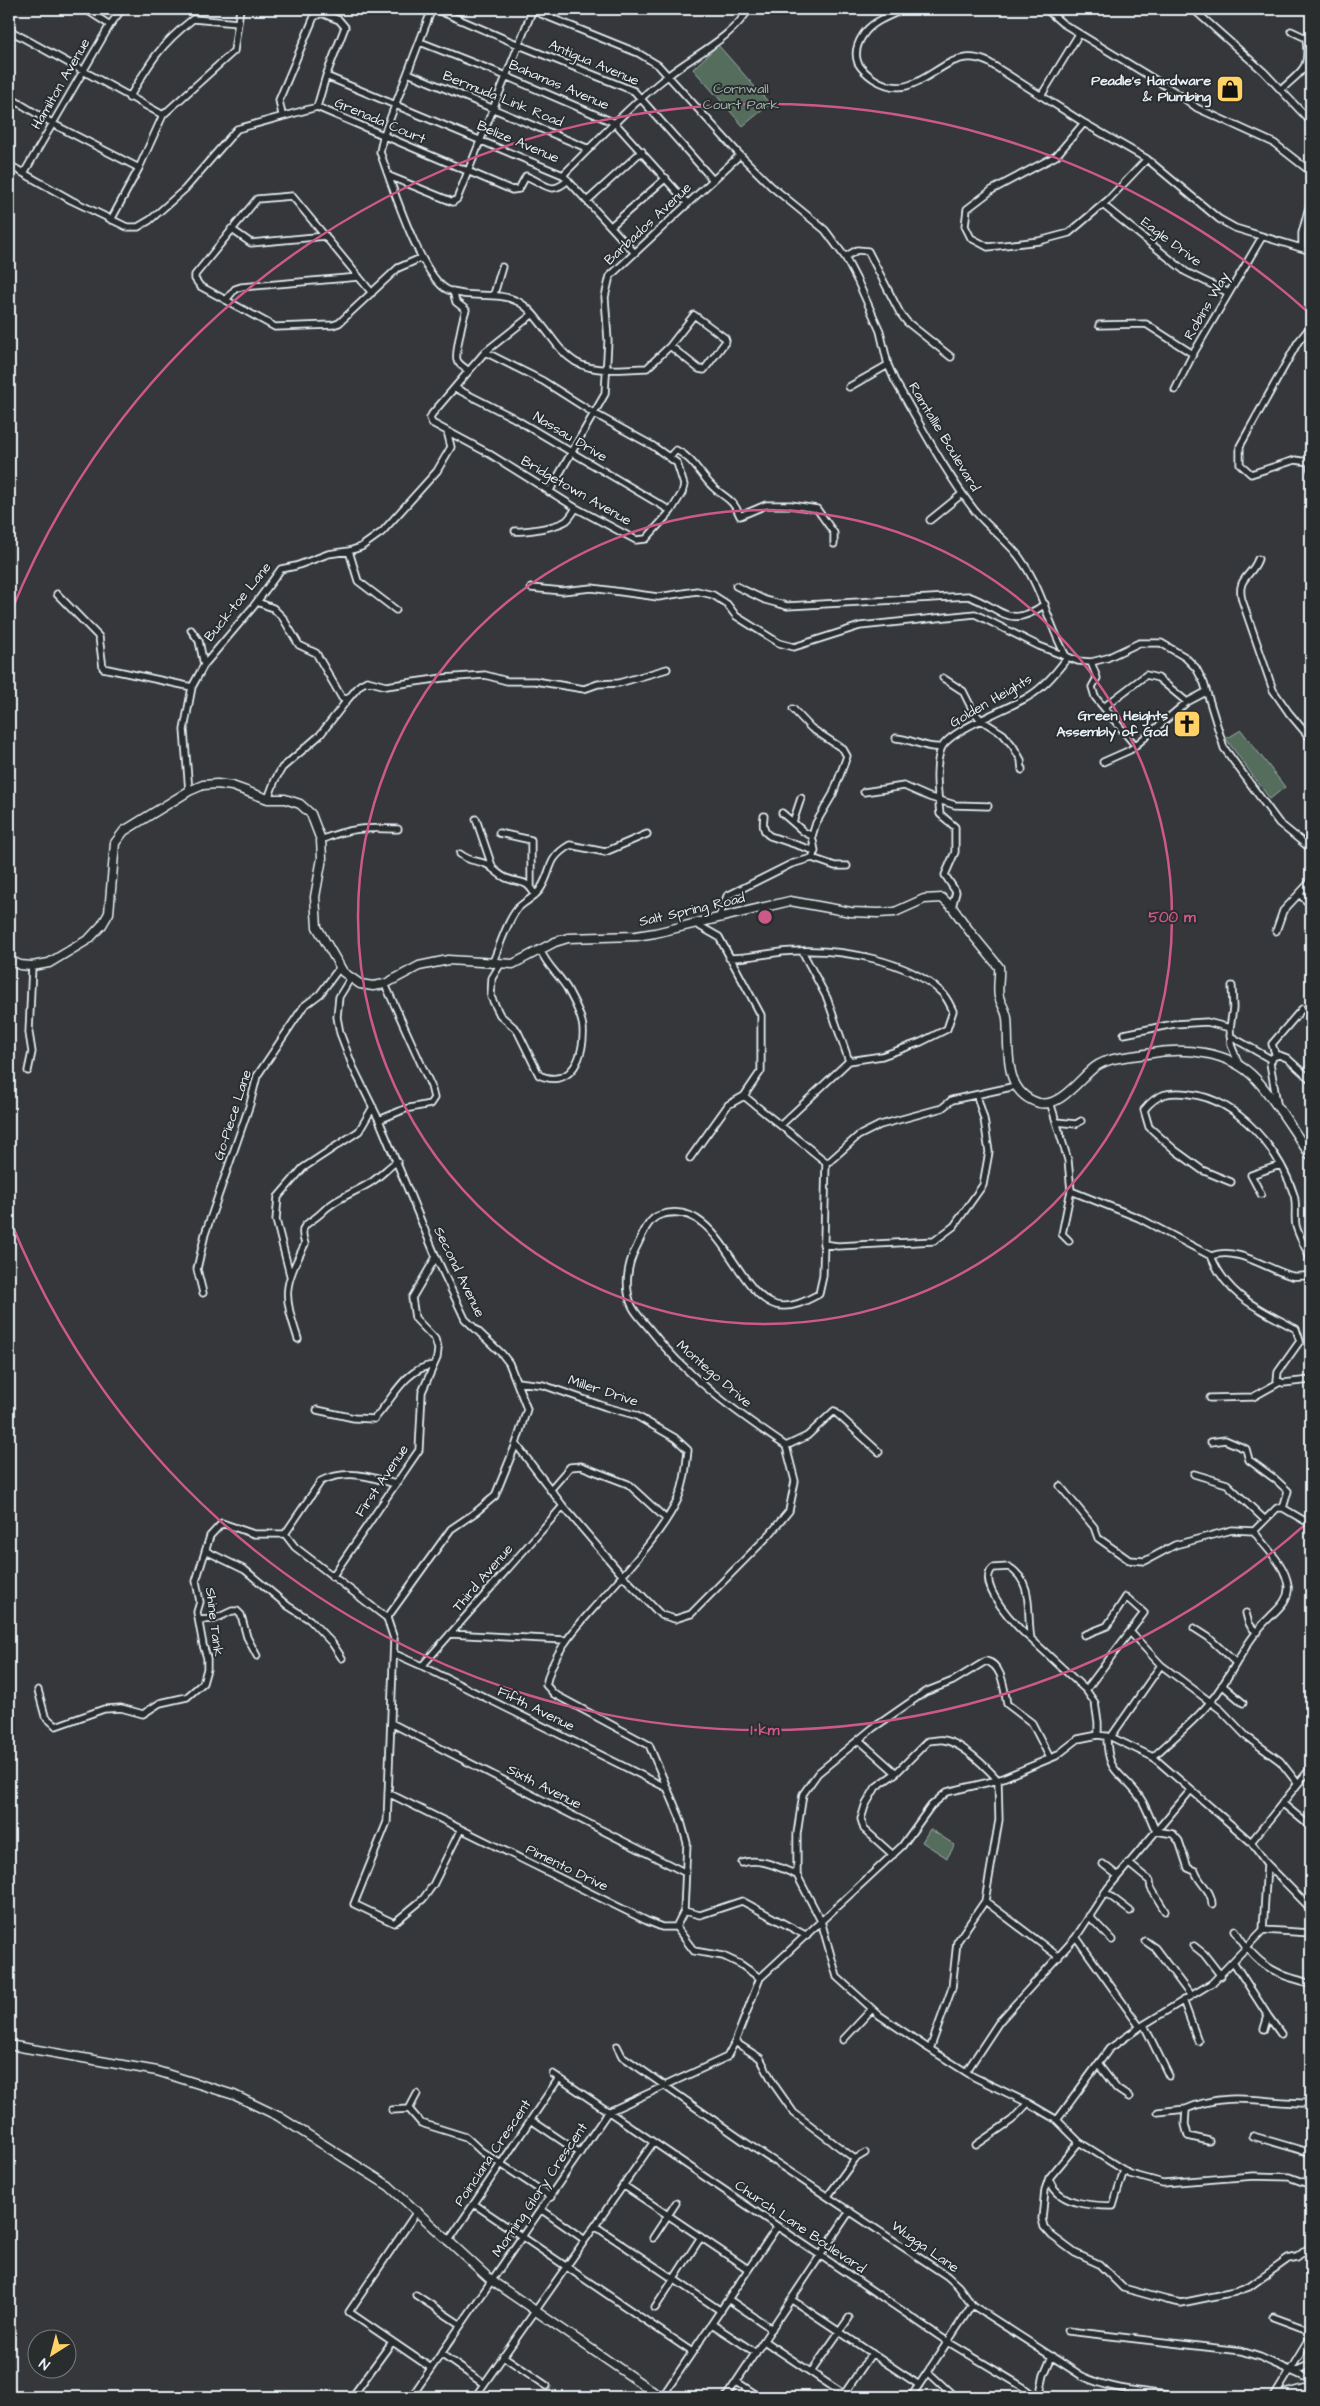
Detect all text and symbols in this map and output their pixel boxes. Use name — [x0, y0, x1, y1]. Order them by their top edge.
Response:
street label: Hamilton Avenue — [27, 34, 95, 133]
street label: Antigua Avenue — [546, 35, 643, 91]
street label: Bahamas Avenue — [506, 55, 613, 115]
street label: Bermuda Link Road — [440, 66, 566, 132]
place label: Peadle's Hardware & Plumbing — [1091, 71, 1212, 108]
shop icon: Peadle's Hardware & Plumbing — [1215, 74, 1245, 104]
park label: Cornwall Court Park — [703, 79, 780, 115]
street label: Grenada Court — [331, 93, 429, 149]
street label: Belize Avenue — [474, 116, 563, 168]
street label: Barbados Avenue — [600, 178, 696, 270]
street label: Eagle Drive — [1136, 212, 1206, 272]
street label: Robins Way — [1179, 268, 1235, 344]
street label: Ramtallie Boulevard — [903, 378, 985, 496]
street label: Nassau Drive — [529, 407, 611, 467]
street label: Bridgetown Avenue — [517, 451, 635, 531]
street label: Buck-toe Lane — [200, 558, 277, 646]
street label: Golden Heights — [946, 669, 1036, 733]
place label: Green Heights Assembly of God — [1057, 706, 1169, 742]
church icon: Green Heights Assembly of God — [1172, 709, 1202, 739]
street label: Salt Spring Road — [637, 888, 747, 932]
text: 500 m — [1148, 907, 1196, 928]
centre of rings — [756, 908, 774, 926]
street label: Go-Piece Lane — [209, 1067, 257, 1163]
street label: Second Avenue — [428, 1223, 490, 1321]
street label: Montego Drive — [672, 1336, 756, 1413]
street label: Miller Drive — [565, 1370, 641, 1412]
street label: First Avenue — [350, 1441, 414, 1521]
street label: Third Avenue — [448, 1540, 518, 1616]
street label: Shine Tank — [200, 1586, 228, 1658]
street label: Fifth Avenue — [494, 1682, 578, 1737]
text: 1 km — [751, 1720, 780, 1741]
street label: Sixth Avenue — [503, 1760, 585, 1815]
street label: Pimento Drive — [522, 1839, 612, 1897]
street label: Poinciana Crescent — [450, 2095, 536, 2210]
street label: Morning Glory Crescent — [487, 2119, 593, 2261]
street label: Church Lane Boulevard — [731, 2176, 869, 2278]
street label: Wugga Lane — [887, 2216, 963, 2278]
north arrow — [28, 2328, 78, 2378]
text: N — [35, 2353, 54, 2374]

